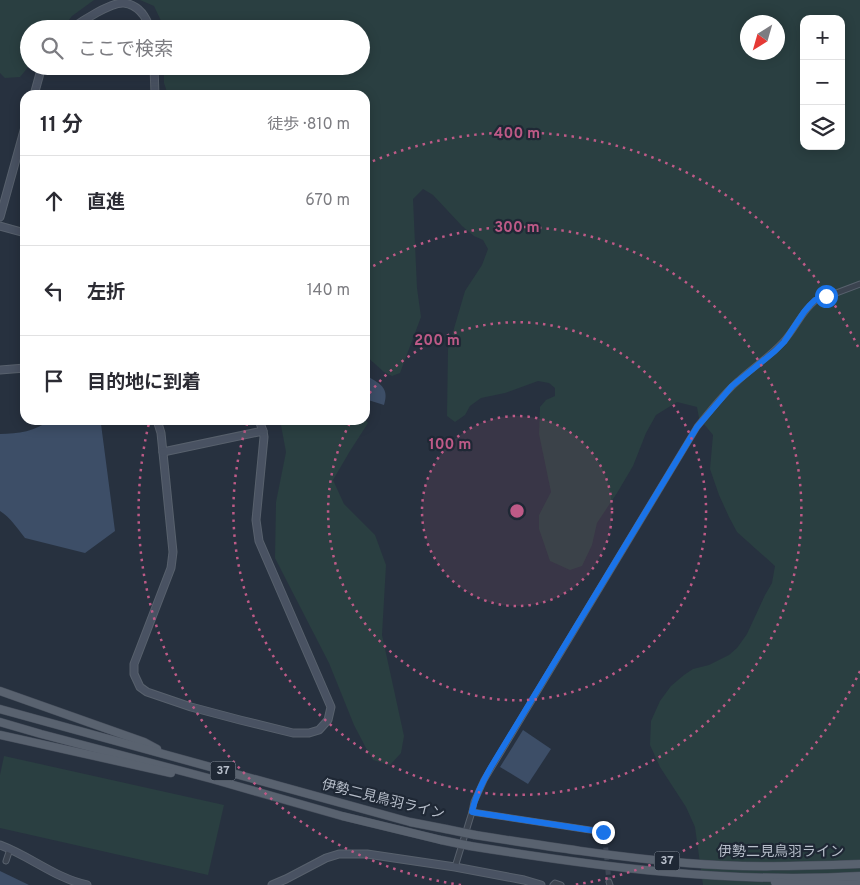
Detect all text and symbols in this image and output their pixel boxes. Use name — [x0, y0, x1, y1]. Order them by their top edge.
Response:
north arrow — [740, 15, 785, 60]
map controls — [800, 15, 845, 150]
button: + — [800, 15, 845, 60]
search box — [20, 20, 370, 75]
icon: search — [38, 34, 66, 62]
text: ここで検索 — [78, 38, 173, 62]
button: − — [800, 60, 845, 105]
button: layers — [800, 105, 845, 150]
text: 11 分 — [40, 112, 83, 139]
text: 徒歩 · 810 m — [267, 115, 350, 135]
text: 400 m — [494, 125, 540, 144]
icon: ahead — [40, 187, 68, 215]
text: 直進 — [87, 191, 125, 215]
text: 670 m — [305, 191, 350, 211]
text: 300 m — [494, 219, 540, 238]
icon: left — [40, 277, 68, 305]
text: 左折 — [87, 281, 125, 305]
text: 140 m — [307, 281, 350, 301]
route start — [815, 285, 838, 308]
text: 200 m — [414, 332, 460, 351]
icon: arrive — [40, 367, 68, 395]
text: 目的地に到着 — [87, 371, 201, 395]
text: 100 m — [429, 436, 471, 455]
centre of rings — [508, 502, 526, 520]
road number: 37 — [210, 761, 236, 780]
street label: 伊勢二見鳥羽ライン — [320, 777, 446, 823]
route end — [592, 821, 615, 844]
street label: 伊勢二見鳥羽ライン — [718, 844, 844, 861]
road number: 37 — [654, 851, 680, 870]

